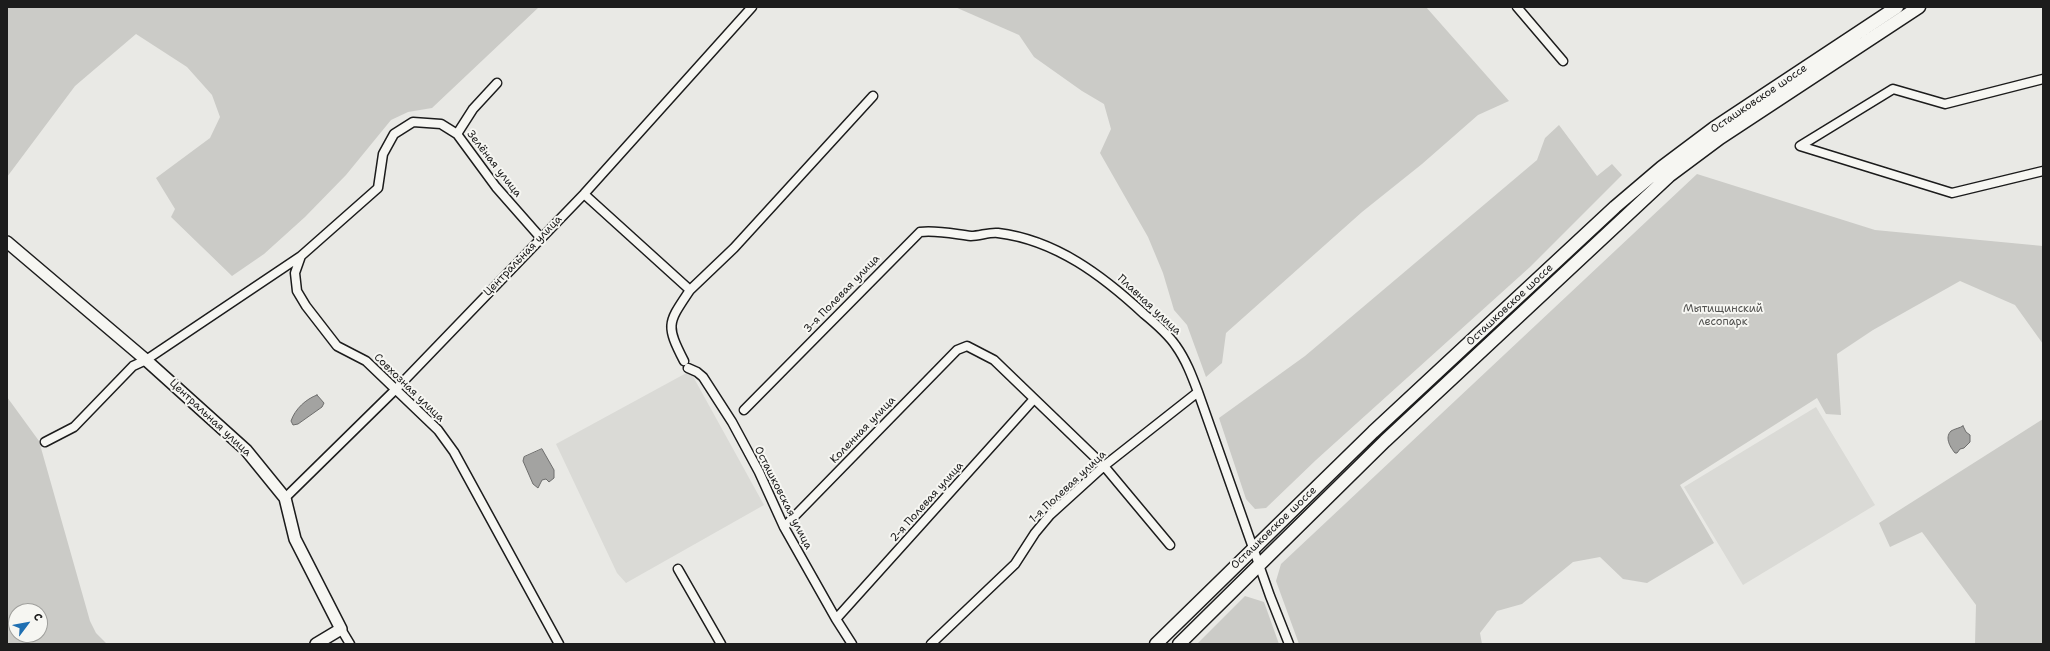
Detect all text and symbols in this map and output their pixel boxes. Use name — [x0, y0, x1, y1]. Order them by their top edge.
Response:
street label: Осташковское шоссе — [1708, 62, 1810, 136]
street label: Зелёная улица — [464, 128, 524, 200]
street label: Центральная улица — [481, 213, 565, 299]
street label: 3-я Полевая улица — [801, 252, 883, 336]
street label: Осташковское шоссе — [1464, 261, 1556, 349]
street label: Плавная улица — [1114, 272, 1184, 338]
park label: Мытищинский лесопарк — [1683, 302, 1763, 328]
street label: Совхозная улица — [371, 351, 447, 425]
street label: Центральная улица — [166, 377, 254, 459]
street label: Коленная улица — [828, 394, 898, 466]
street label: Осташковская улица — [751, 444, 815, 552]
street label: 1-я Полевая улица — [1027, 448, 1109, 526]
street label: 2-я Полевая улица — [888, 459, 966, 545]
street label: Осташковское шоссе — [1228, 484, 1320, 572]
north arrow — [8, 603, 48, 643]
text: С — [30, 610, 46, 624]

